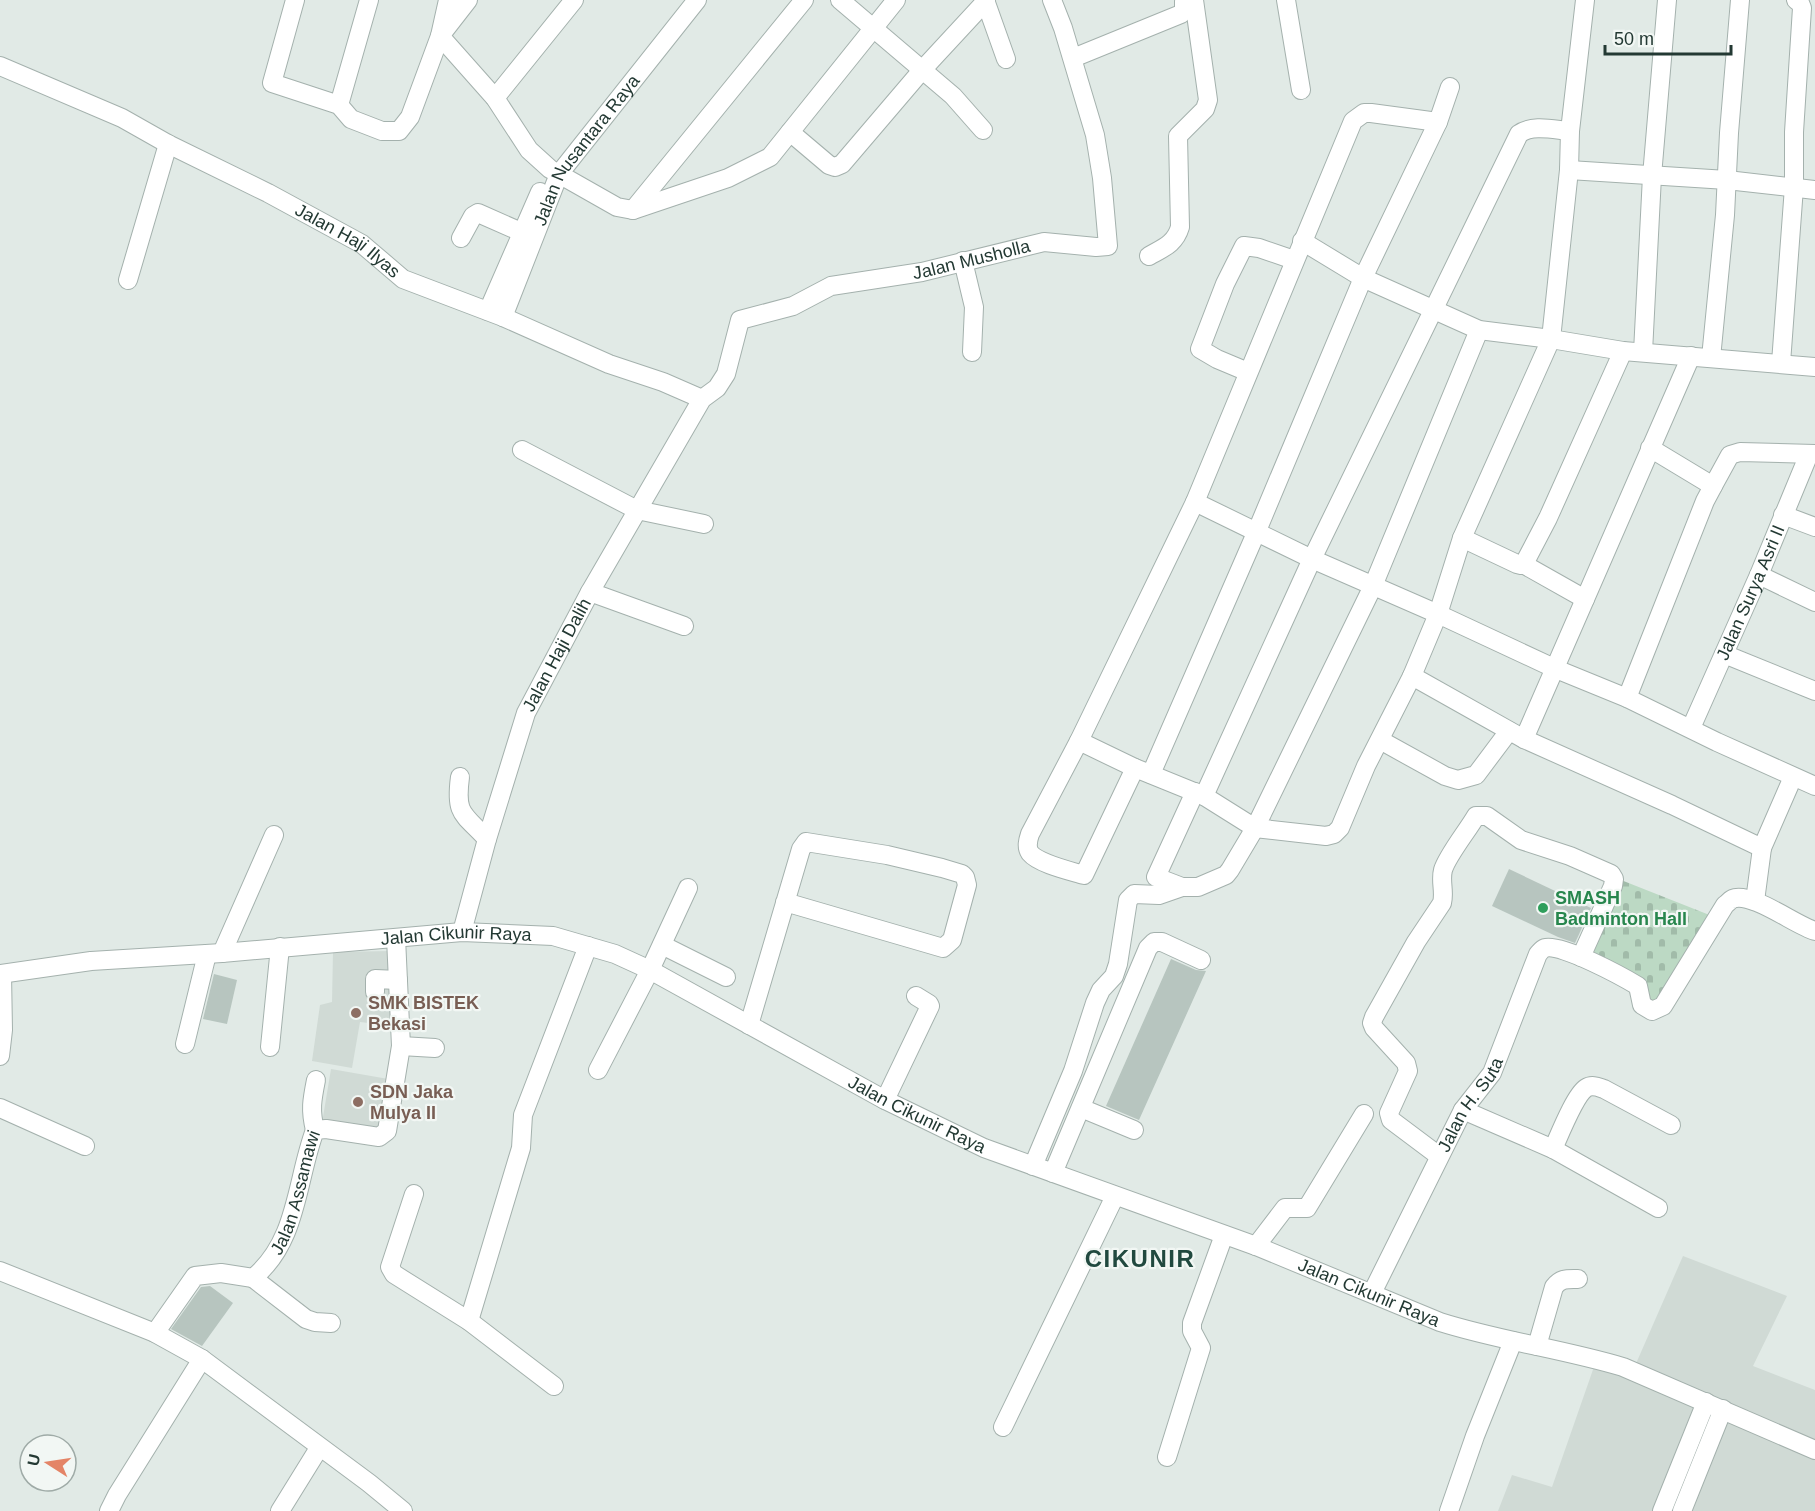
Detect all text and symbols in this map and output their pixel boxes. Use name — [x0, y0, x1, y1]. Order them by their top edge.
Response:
scale bar — [1605, 18, 1731, 56]
text: 50 m — [1614, 29, 1654, 49]
street label: Jalan Nusantara Raya — [530, 70, 644, 229]
street label: Jalan Haji Ilyas — [292, 200, 404, 282]
street label: Jalan Musholla — [911, 236, 1033, 283]
street label: Jalan Surya Asri II — [1712, 522, 1789, 663]
street label: Jalan Haji Dalih — [519, 595, 595, 715]
place label: SMASH Badminton Hall — [1555, 888, 1687, 929]
marker: SMASH Badminton Hall — [1536, 901, 1550, 915]
street label: Jalan Cikunir Raya — [380, 922, 533, 949]
place label: SMK BISTEK Bekasi — [368, 993, 479, 1034]
marker: SMK BISTEK Bekasi — [349, 1006, 363, 1020]
street label: Jalan H. Suta — [1434, 1054, 1507, 1155]
street label: Jalan Cikunir Raya — [845, 1072, 990, 1158]
place label: SDN Jaka Mulya II — [370, 1082, 454, 1123]
marker: SDN Jaka Mulya II — [351, 1095, 365, 1109]
street label: Jalan Assamawi — [266, 1127, 324, 1258]
district label: CIKUNIR — [1085, 1245, 1195, 1272]
street label: Jalan Cikunir Raya — [1295, 1255, 1443, 1331]
north arrow — [18, 1433, 78, 1493]
text: U — [24, 1453, 43, 1467]

